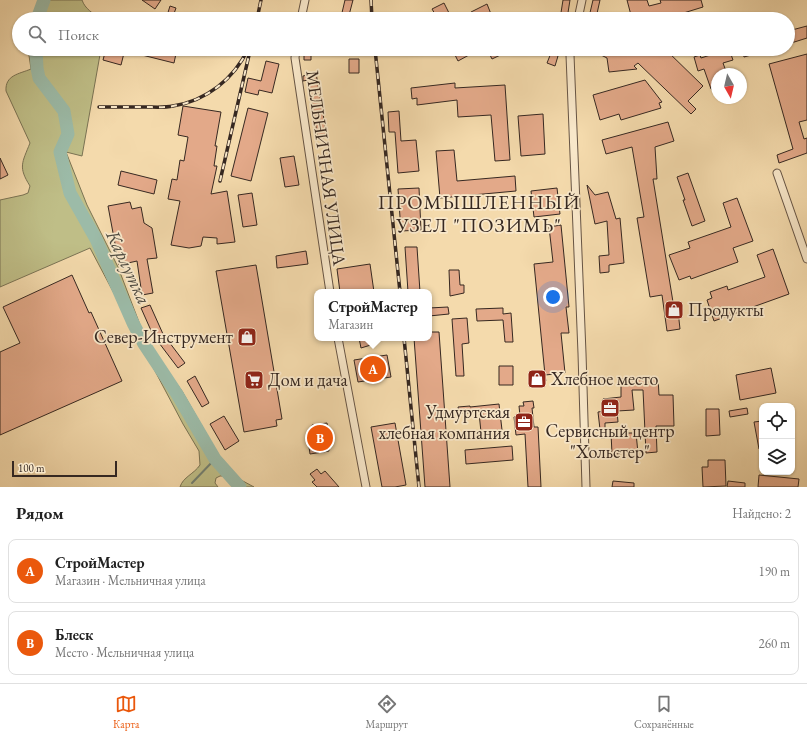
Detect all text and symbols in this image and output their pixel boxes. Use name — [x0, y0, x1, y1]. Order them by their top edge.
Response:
search box — [12, 12, 795, 56]
icon: search — [26, 23, 48, 45]
text: Поиск — [58, 25, 99, 44]
north arrow — [711, 68, 747, 104]
street label: МЕЛЬНИЧНАЯ УЛИЦА — [301, 69, 352, 268]
district label: ПРОМЫШЛЕННЫЙ УЗЕЛ "ПОЗИМЬ" — [378, 189, 580, 238]
water label: Карлутка — [100, 225, 157, 309]
your location — [543, 287, 563, 307]
popup — [314, 289, 432, 341]
text: СтройМастер — [328, 297, 418, 316]
place label: Продукты — [688, 298, 764, 321]
shop icon: Продукты — [663, 299, 685, 321]
text: Магазин — [328, 316, 373, 333]
place label: Север-Инструмент — [94, 325, 234, 348]
shop icon: Север-Инструмент — [236, 326, 258, 348]
pin: A — [360, 354, 386, 384]
place label: Хлебное место — [550, 367, 659, 390]
place label: Дом и дача — [268, 368, 348, 391]
shop icon: Хлебное место — [526, 368, 548, 390]
supermarket icon: Дом и дача — [243, 369, 265, 391]
office icon: Сервисный центр "Хольстер" — [599, 397, 621, 419]
place label: Удмуртская хлебная компания — [378, 400, 510, 444]
map controls — [759, 403, 795, 475]
button: locate — [759, 403, 795, 439]
office icon: Удмуртская хлебная компания — [513, 411, 535, 433]
place label: Сервисный центр "Хольстер" — [545, 419, 675, 463]
pin: B — [307, 423, 333, 453]
button: layers — [759, 439, 795, 475]
scale bar — [12, 459, 117, 478]
text: 100 m — [18, 461, 45, 475]
text: Рядом — [16, 502, 64, 524]
text: Найдено: 2 — [732, 505, 791, 522]
text: СтройМастер — [55, 553, 144, 572]
text: A — [25, 563, 35, 580]
text: 190 m — [759, 563, 790, 580]
text: Магазин · Мельничная улица — [55, 572, 206, 589]
text: Блеск — [55, 625, 93, 644]
text: B — [26, 635, 34, 652]
text: 260 m — [759, 635, 790, 652]
text: Место · Мельничная улица — [55, 644, 194, 661]
tab: Карта — [113, 693, 139, 731]
tab: Маршрут — [366, 693, 408, 731]
tab: Сохранённые — [634, 693, 694, 731]

